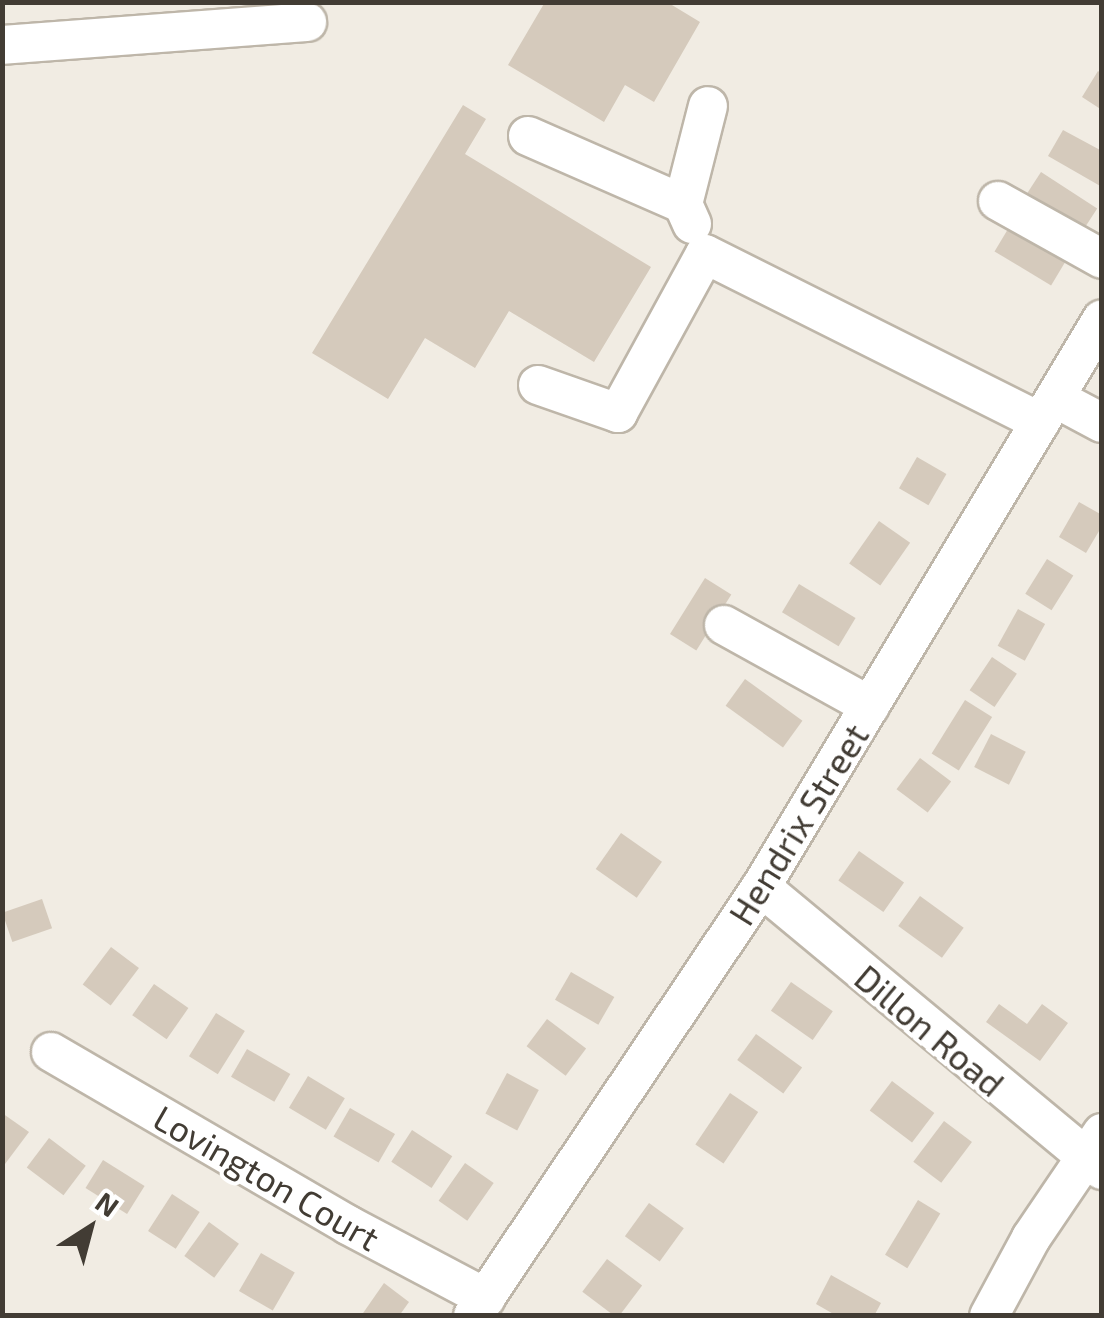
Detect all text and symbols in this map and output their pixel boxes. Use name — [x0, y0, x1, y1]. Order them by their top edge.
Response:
street label: Hendrix Street — [720, 716, 876, 932]
street label: Dillon Road — [847, 956, 1013, 1104]
street label: Lovington Court — [147, 1096, 387, 1258]
north arrow — [40, 1178, 140, 1278]
text: N — [89, 1184, 126, 1223]

